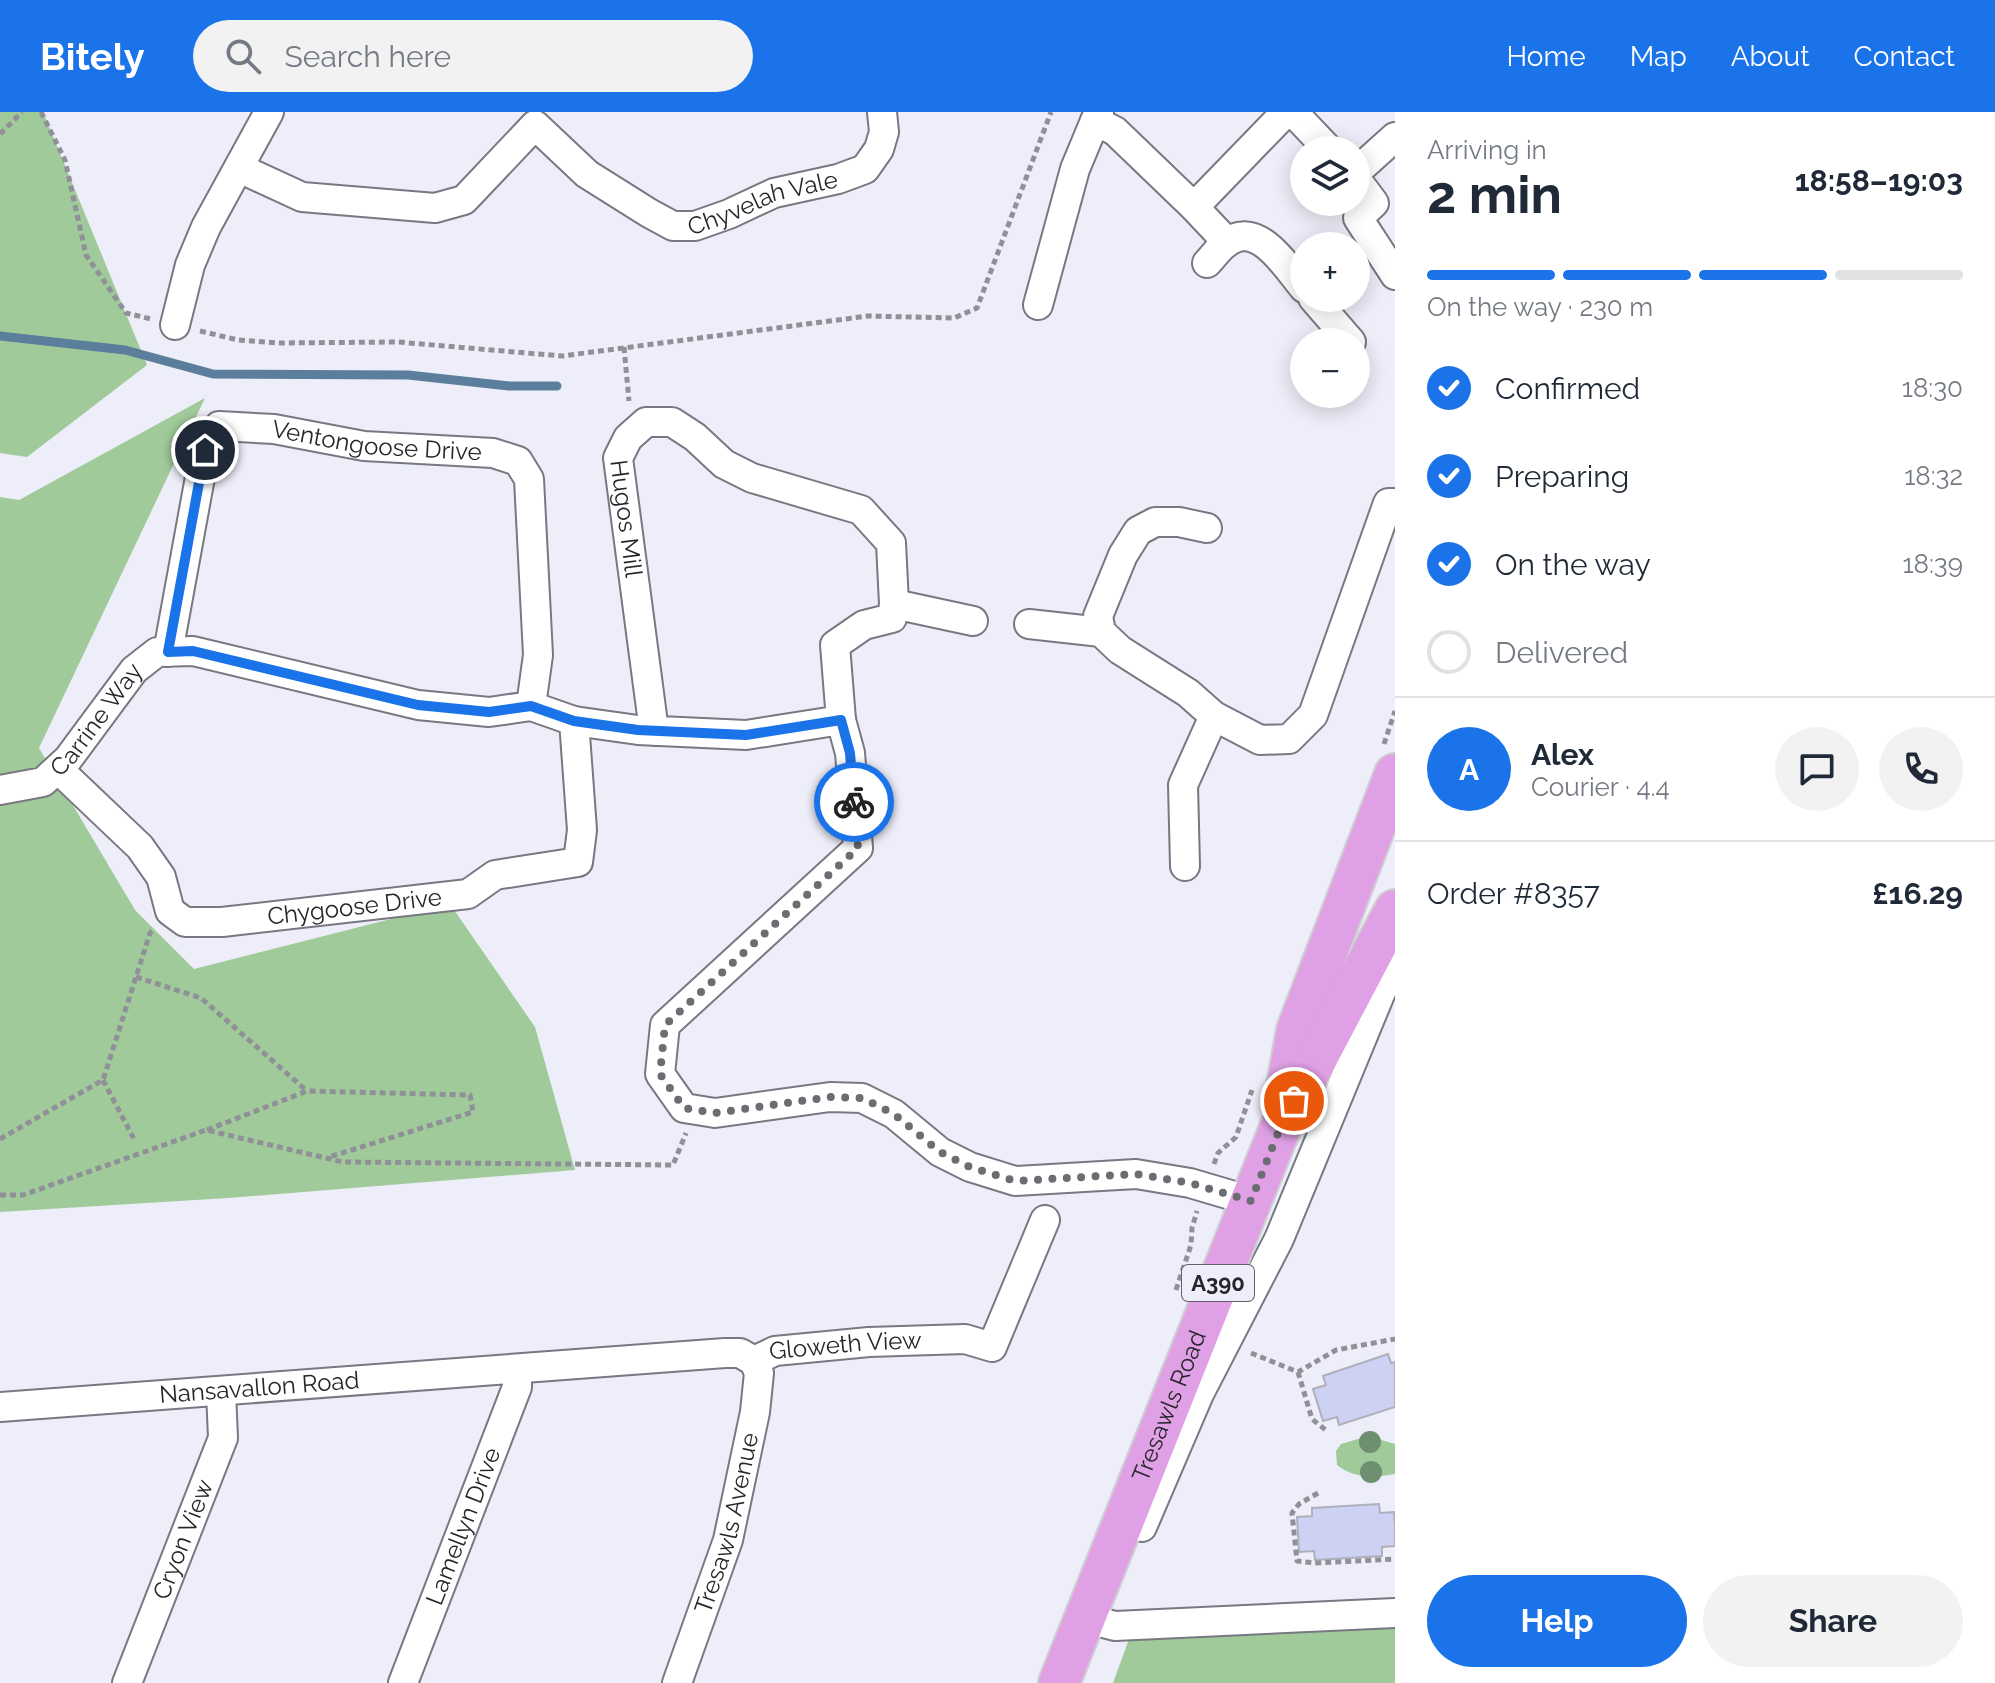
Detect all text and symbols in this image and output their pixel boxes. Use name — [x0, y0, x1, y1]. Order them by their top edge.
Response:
search box — [193, 20, 753, 92]
text: Bitely — [40, 34, 145, 79]
icon: search — [221, 34, 265, 78]
text: Search here — [285, 39, 451, 74]
text: Home — [1506, 40, 1586, 73]
text: Map — [1630, 40, 1687, 73]
text: About — [1731, 40, 1810, 73]
text: Contact — [1854, 40, 1955, 73]
text: Arriving in — [1427, 135, 1547, 165]
map controls — [1290, 136, 1370, 408]
button: layers — [1290, 136, 1370, 216]
text: 18:58–19:03 — [1795, 163, 1963, 198]
street label: Chyvelah Vale — [684, 164, 840, 241]
text: 2 min — [1427, 164, 1562, 225]
button: + — [1290, 232, 1370, 312]
text: On the way · 230 m — [1427, 292, 1653, 322]
button: − — [1290, 328, 1370, 408]
icon: check — [1427, 366, 1471, 410]
text: Confirmed — [1495, 371, 1640, 406]
text: 18:30 — [1902, 373, 1963, 403]
street label: Ventongoose Drive — [270, 414, 482, 466]
pin — [171, 416, 239, 484]
icon: home — [183, 428, 227, 472]
icon: check — [1427, 454, 1471, 498]
street label: Hugos Mill — [604, 458, 649, 579]
text: Preparing — [1495, 459, 1629, 494]
text: 18:32 — [1904, 461, 1963, 491]
icon: check — [1427, 542, 1471, 586]
text: On the way — [1495, 547, 1651, 582]
text: 18:39 — [1902, 549, 1963, 579]
text: Delivered — [1495, 635, 1628, 670]
street label: Carrine Way — [44, 657, 148, 782]
button: chat — [1775, 727, 1859, 811]
button: phone — [1879, 727, 1963, 811]
text: Alex — [1531, 737, 1594, 772]
text: A — [1459, 752, 1479, 787]
courier — [814, 762, 894, 842]
text: Courier · 4.4 — [1531, 772, 1670, 802]
icon: bike — [832, 780, 876, 824]
text: Order #8357 — [1427, 876, 1600, 911]
text: £16.29 — [1872, 876, 1963, 911]
street label: Chygoose Drive — [266, 882, 443, 931]
pin — [1260, 1067, 1328, 1135]
icon: bag — [1272, 1079, 1316, 1123]
road number: A390 — [1182, 1265, 1254, 1301]
street label: Gloweth View — [768, 1325, 922, 1365]
street label: Tresawls Road — [1126, 1326, 1212, 1486]
street label: Nansavallon Road — [158, 1365, 360, 1409]
street label: Tresawls Avenue — [688, 1430, 764, 1617]
street label: Lamellyn Drive — [419, 1443, 506, 1609]
street label: Cryon View — [146, 1475, 219, 1603]
button: Help — [1427, 1575, 1687, 1667]
button: Share — [1703, 1575, 1963, 1667]

